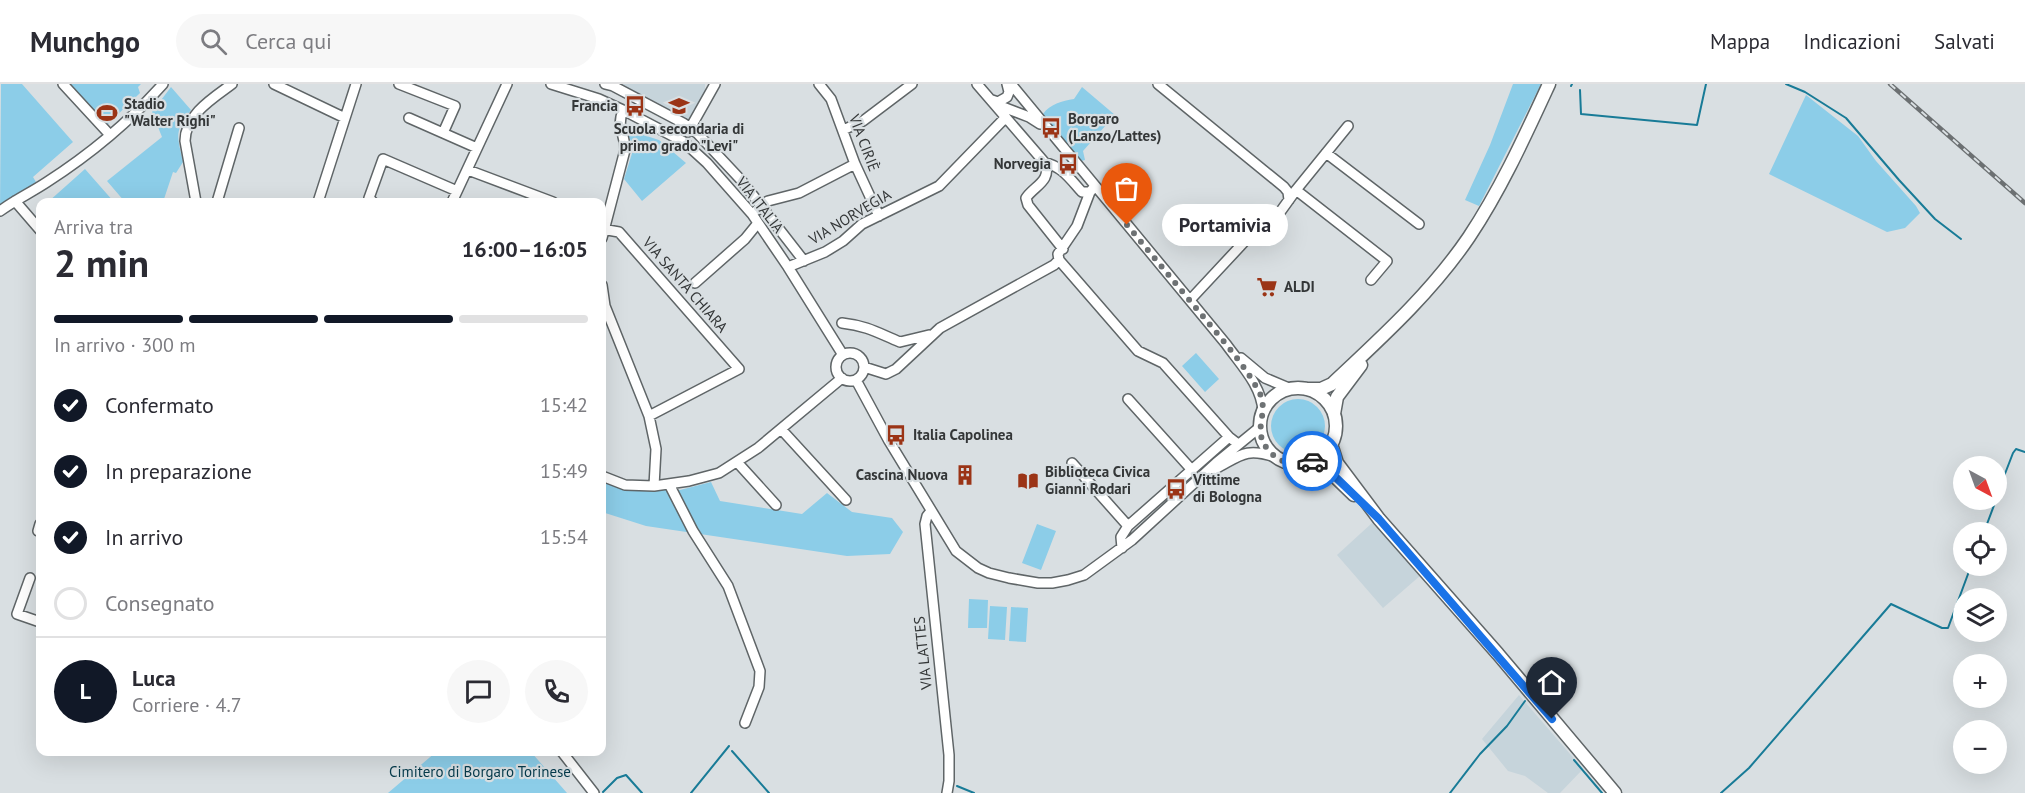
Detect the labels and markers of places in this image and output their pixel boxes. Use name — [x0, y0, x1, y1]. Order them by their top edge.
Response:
place label: Stadio "Walter Righi" — [124, 94, 216, 130]
bus stop icon: Francia — [623, 94, 647, 118]
school or university icon: Scuola secondaria di primo grado "Levi" — [667, 94, 691, 118]
place label: Francia — [572, 96, 618, 115]
sports icon: Stadio "Walter Righi" — [95, 101, 119, 125]
place label: Borgaro (Lanzo/Lattes) — [1068, 109, 1161, 145]
bus stop icon: Borgaro (Lanzo/Lattes) — [1039, 116, 1063, 140]
place label: Scuola secondaria di primo grado "Levi" — [614, 119, 744, 155]
bus stop icon: Norvegia — [1056, 152, 1080, 176]
place label: Norvegia — [994, 154, 1051, 173]
pin — [1101, 163, 1152, 225]
callout: Portamivia — [1163, 204, 1289, 246]
supermarket icon: ALDI — [1255, 275, 1279, 299]
place label: ALDI — [1284, 277, 1315, 296]
bus stop icon: Italia Capolinea — [884, 423, 908, 447]
place label: Italia Capolinea — [913, 425, 1013, 444]
place label: Biblioteca Civica Gianni Rodari — [1045, 462, 1150, 498]
building icon: Cascina Nuova — [953, 463, 977, 487]
place label: Cascina Nuova — [856, 465, 948, 484]
library icon: Biblioteca Civica Gianni Rodari — [1016, 469, 1040, 493]
place label: Vittime di Bologna — [1192, 470, 1262, 506]
bus stop icon: Vittime di Bologna — [1164, 477, 1188, 501]
pin — [1526, 657, 1577, 719]

